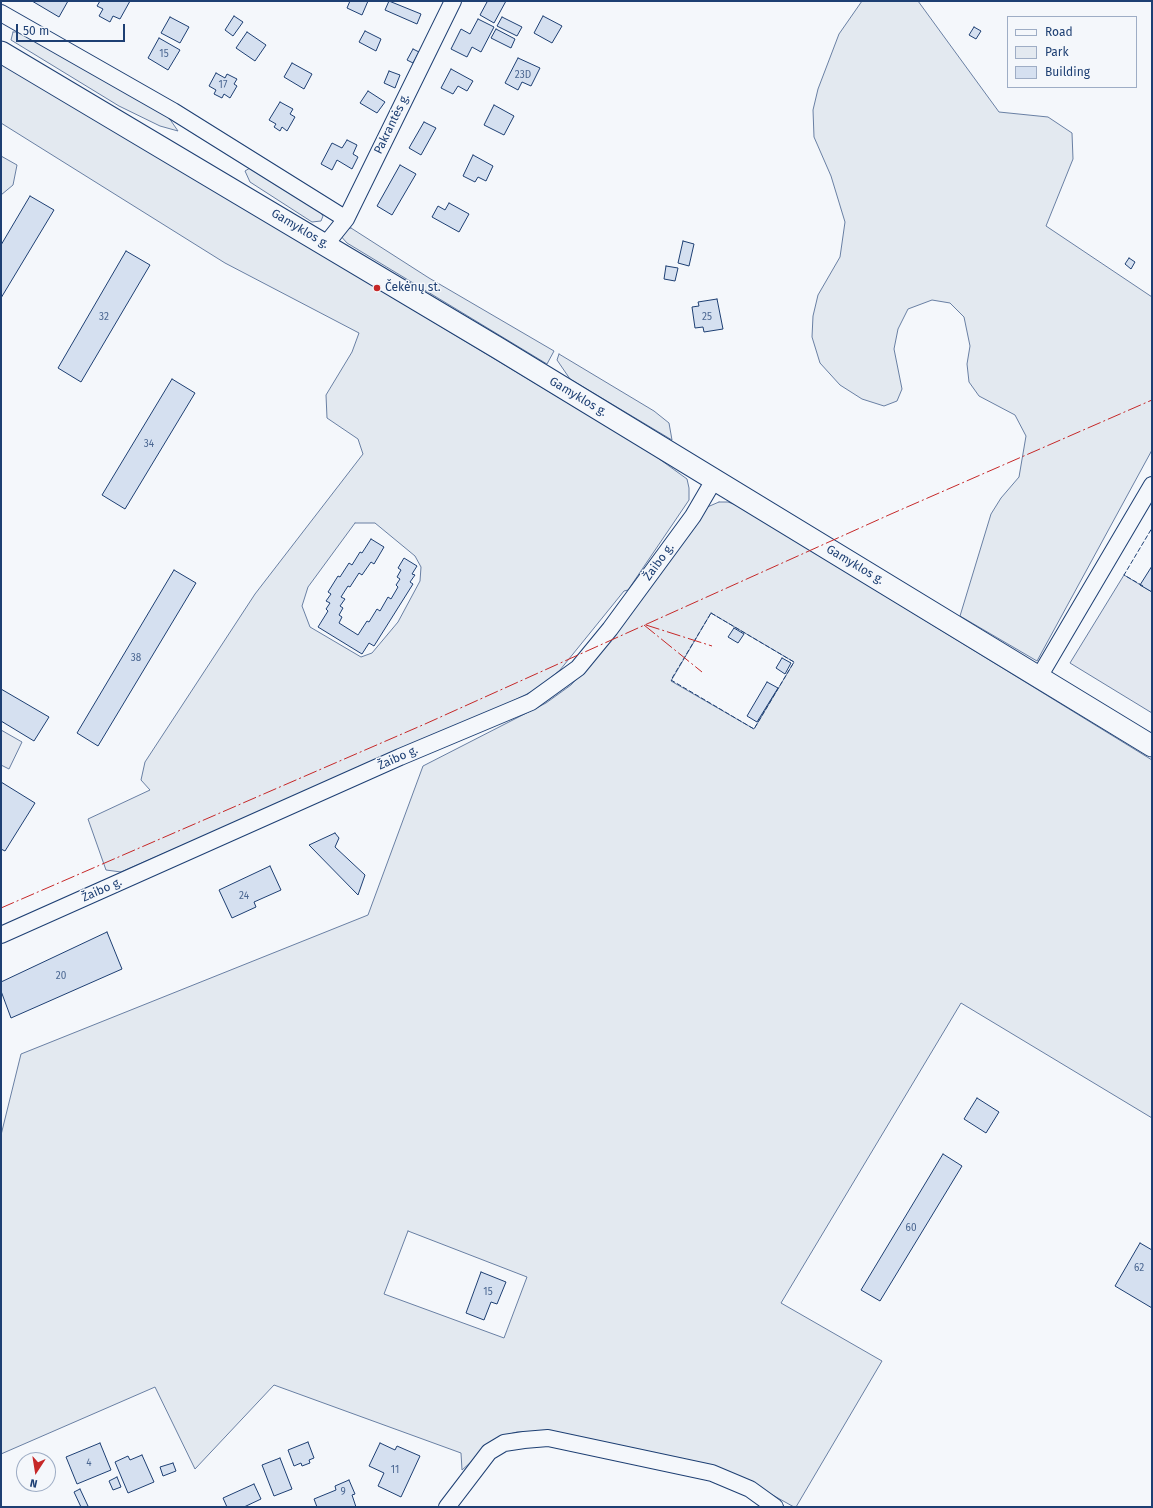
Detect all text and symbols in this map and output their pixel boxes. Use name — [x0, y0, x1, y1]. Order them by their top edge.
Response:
scale bar — [18, 16, 127, 42]
legend — [1007, 16, 1137, 88]
text: 50 m — [23, 24, 49, 38]
text: Road — [1045, 25, 1073, 39]
text: Park — [1045, 45, 1069, 59]
house number: 15 — [159, 48, 169, 60]
text: Building — [1045, 65, 1090, 79]
house number: 23D — [515, 69, 531, 81]
house number: 17 — [219, 79, 227, 91]
street label: Pakrantės g. — [371, 91, 413, 157]
street label: Gamyklos g. — [269, 206, 331, 252]
place label: Čekėnų st. — [385, 281, 441, 295]
marker: Čekėnų st. — [372, 283, 382, 293]
house number: 32 — [99, 311, 109, 323]
house number: 25 — [702, 311, 712, 323]
street label: Gamyklos g. — [547, 374, 609, 420]
house number: 34 — [144, 438, 154, 450]
street label: Žaibo g. — [641, 541, 677, 583]
street label: Gamyklos g. — [824, 542, 886, 588]
house number: 38 — [131, 652, 141, 664]
street label: Žaibo g. — [376, 743, 420, 773]
street label: Žaibo g. — [80, 875, 124, 905]
house number: 24 — [239, 890, 249, 902]
house number: 20 — [56, 970, 66, 982]
house number: 60 — [906, 1222, 916, 1234]
house number: 62 — [1134, 1262, 1144, 1274]
house number: 15 — [483, 1286, 493, 1298]
north arrow — [16, 1452, 56, 1492]
house number: 4 — [86, 1457, 92, 1469]
house number: 11 — [391, 1464, 399, 1476]
text: N — [29, 1476, 39, 1490]
house number: 9 — [340, 1486, 346, 1498]

